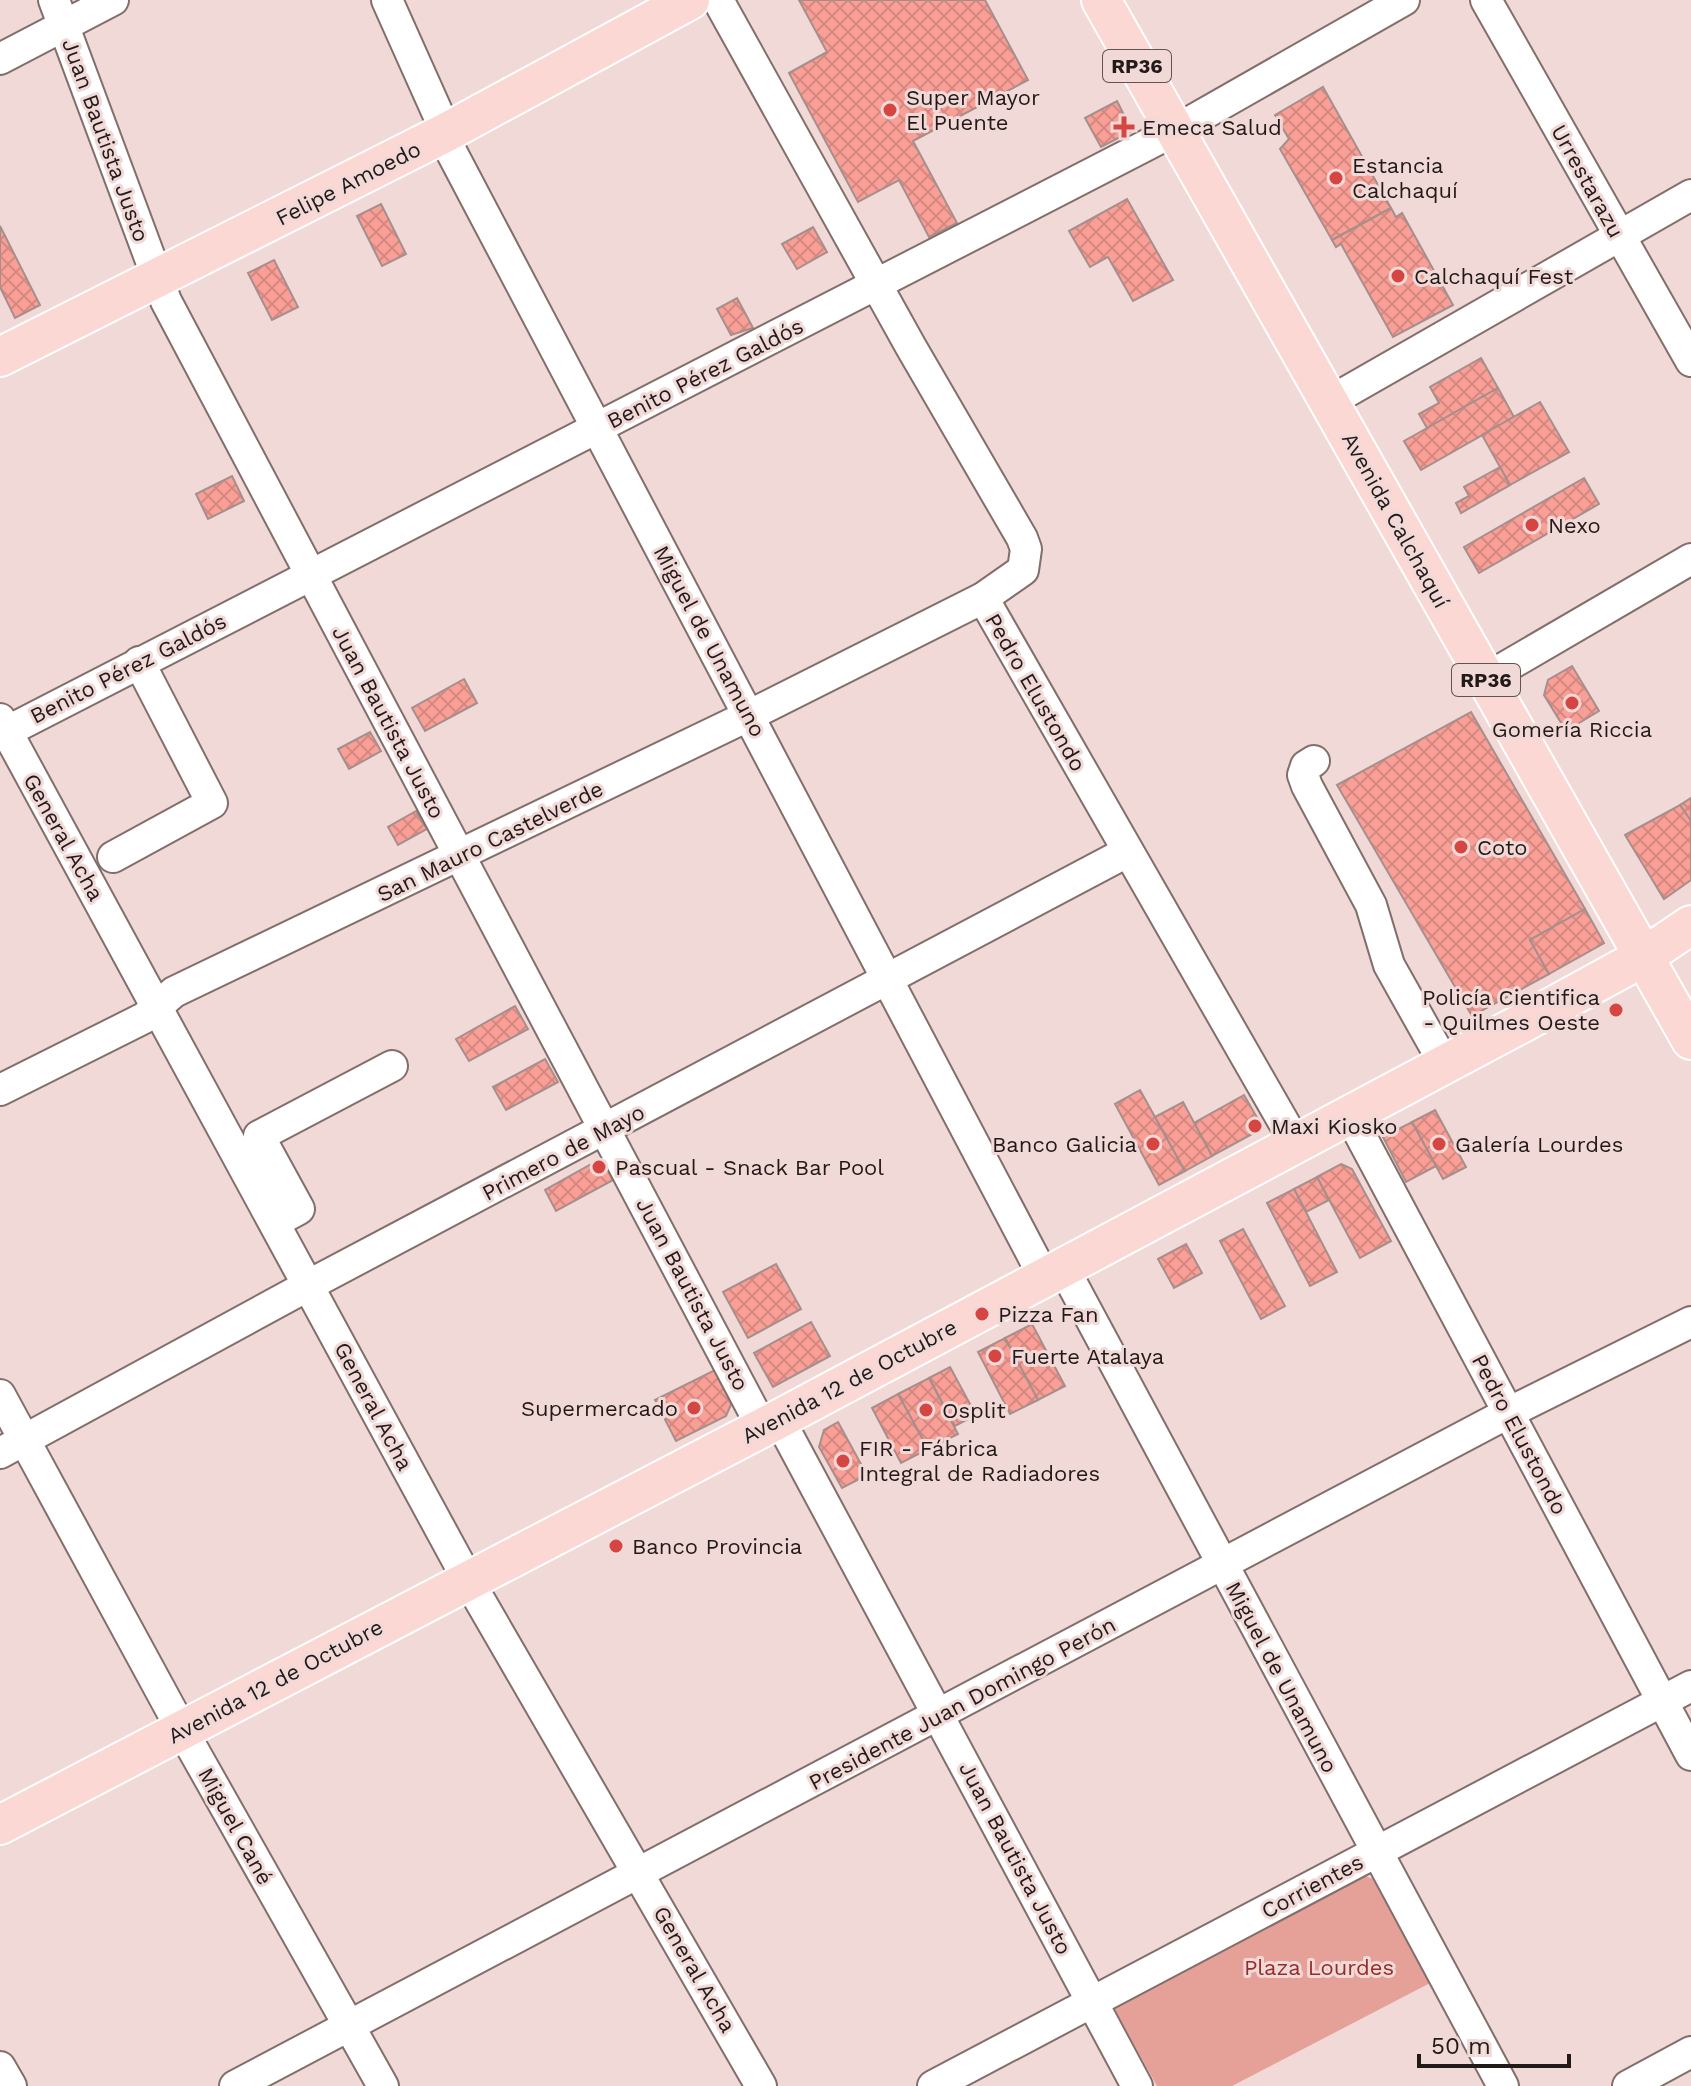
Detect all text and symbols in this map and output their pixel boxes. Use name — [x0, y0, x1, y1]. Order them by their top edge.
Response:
street label: Juan Bautista Justo — [57, 35, 154, 245]
road number: RP36 — [1103, 50, 1171, 82]
place label: Super Mayor El Puente — [906, 85, 1040, 135]
marker: Super Mayor El Puente — [881, 101, 899, 119]
place label: Emeca Salud — [1142, 115, 1282, 140]
marker: Emeca Salud — [1113, 116, 1135, 138]
street label: Urrestarazu — [1546, 120, 1629, 242]
street label: Felipe Amoedo — [272, 136, 425, 231]
place label: Estancia Calchaquí — [1352, 153, 1458, 203]
marker: Estancia Calchaquí — [1327, 169, 1345, 187]
place label: Calchaquí Fest — [1414, 264, 1573, 289]
marker: Calchaquí Fest — [1389, 267, 1407, 285]
street label: Benito Pérez Galdós — [603, 313, 807, 434]
street label: Avenida Calchaquí — [1337, 428, 1454, 612]
place label: Nexo — [1548, 513, 1601, 538]
marker: Nexo — [1523, 516, 1541, 534]
street label: Miguel de Unamuno — [649, 541, 771, 741]
street label: Benito Pérez Galdós — [26, 608, 230, 729]
street label: Pedro Elustondo — [980, 609, 1091, 776]
street label: Juan Bautista Justo — [327, 622, 450, 823]
road number: RP36 — [1452, 664, 1520, 696]
marker: Gomería Riccia — [1563, 694, 1581, 712]
place label: Gomería Riccia — [1492, 717, 1652, 742]
street label: General Acha — [18, 769, 109, 905]
street label: San Mauro Castelverde — [373, 776, 607, 907]
place label: Coto — [1477, 835, 1528, 860]
marker: Coto — [1452, 838, 1470, 856]
place label: Policía Cientifica - Quilmes Oeste — [1422, 985, 1600, 1035]
marker: Policía Cientifica - Quilmes Oeste — [1607, 1001, 1625, 1019]
street label: Primero de Mayo — [478, 1099, 649, 1206]
place label: Maxi Kiosko — [1271, 1114, 1398, 1139]
marker: Maxi Kiosko — [1246, 1117, 1264, 1135]
place label: Banco Galicia — [992, 1132, 1137, 1157]
place label: Galería Lourdes — [1455, 1132, 1623, 1157]
marker: Banco Galicia — [1144, 1135, 1162, 1153]
marker: Galería Lourdes — [1430, 1135, 1448, 1153]
place label: Pascual - Snack Bar Pool — [615, 1155, 884, 1180]
marker: Pascual - Snack Bar Pool — [590, 1158, 608, 1176]
street label: Juan Bautista Justo — [631, 1194, 754, 1395]
place label: Pizza Fan — [998, 1302, 1099, 1327]
marker: Pizza Fan — [973, 1305, 991, 1323]
street label: Avenida 12 de Octubre — [738, 1314, 961, 1449]
street label: General Acha — [329, 1338, 418, 1475]
place label: Fuerte Atalaya — [1011, 1344, 1164, 1369]
marker: Fuerte Atalaya — [986, 1347, 1004, 1365]
street label: Pedro Elustondo — [1467, 1350, 1572, 1519]
place label: Supermercado — [521, 1396, 678, 1421]
place label: Osplit — [942, 1398, 1006, 1423]
marker: Supermercado — [685, 1399, 703, 1417]
marker: Osplit — [917, 1401, 935, 1419]
place label: FIR - Fábrica Integral de Radiadores — [859, 1436, 1100, 1486]
marker: FIR - Fábrica Integral de Radiadores — [834, 1452, 852, 1470]
place label: Banco Provincia — [632, 1534, 802, 1559]
marker: Banco Provincia — [607, 1537, 625, 1555]
street label: Miguel de Unamuno — [1221, 1577, 1343, 1777]
street label: Presidente Juan Domingo Perón — [805, 1612, 1120, 1795]
street label: Avenida 12 de Octubre — [164, 1614, 387, 1749]
street label: Juan Bautista Justo — [954, 1758, 1077, 1959]
street label: Miguel Cané — [193, 1763, 278, 1889]
street label: Corrientes — [1257, 1849, 1367, 1924]
street label: General Acha — [648, 1902, 741, 2037]
park label: Plaza Lourdes — [1244, 1955, 1394, 1980]
scale bar — [1419, 2018, 1569, 2068]
text: 50 m — [1431, 2032, 1491, 2060]

